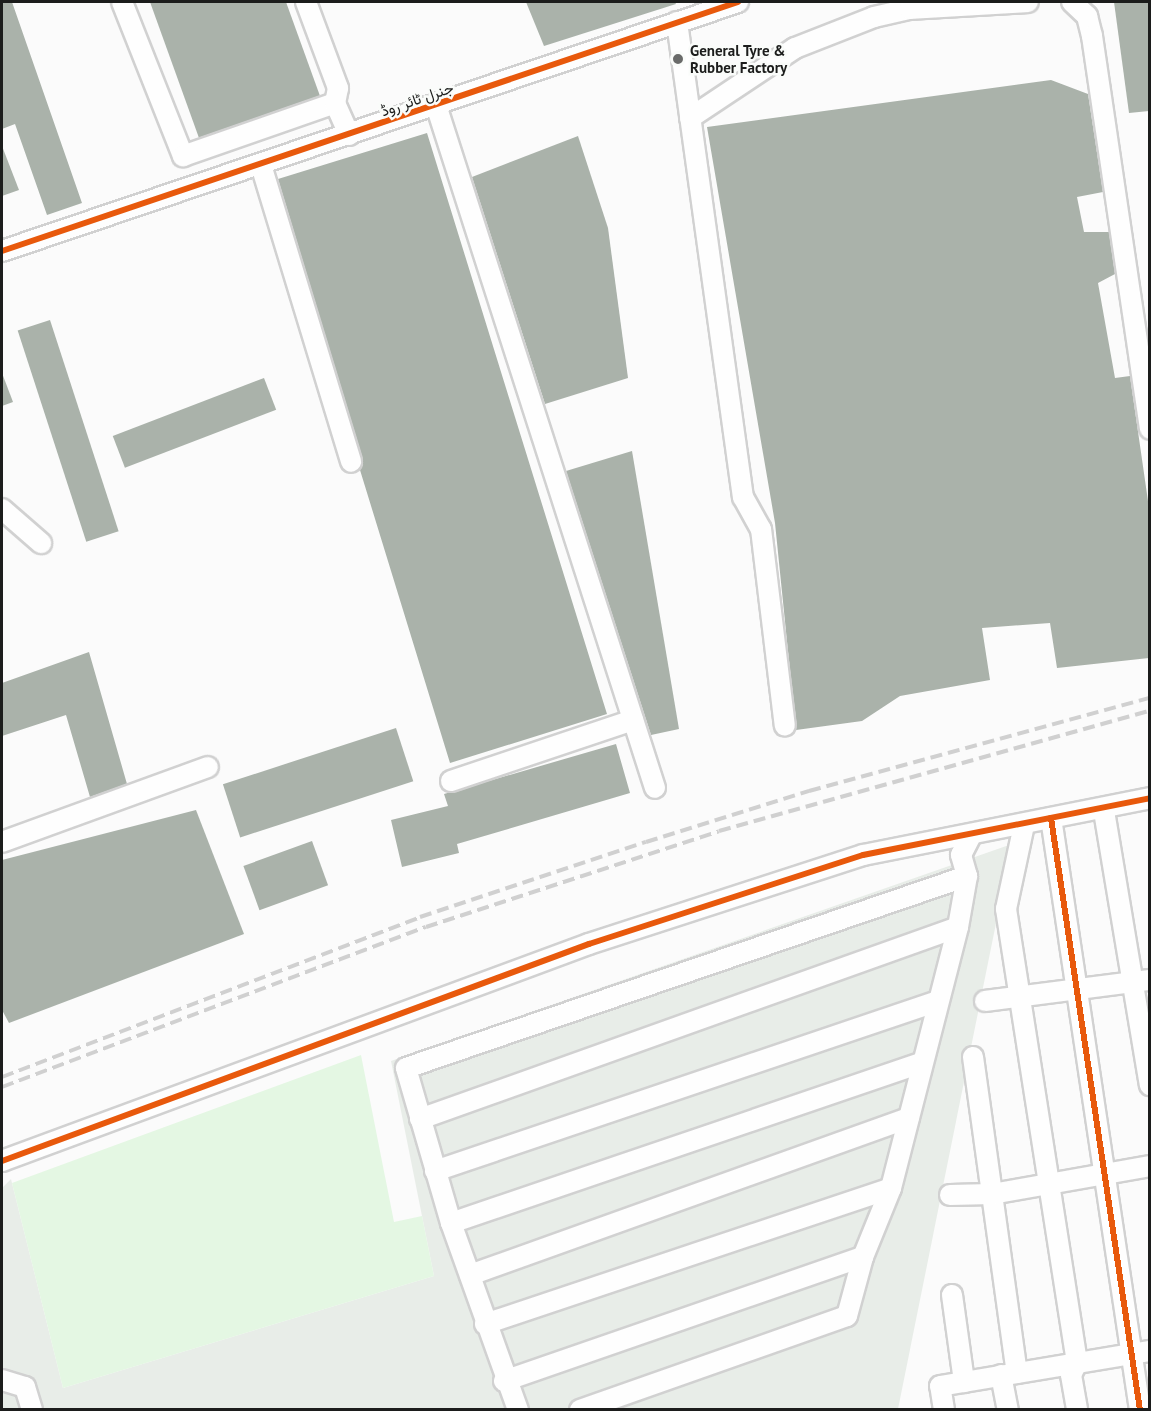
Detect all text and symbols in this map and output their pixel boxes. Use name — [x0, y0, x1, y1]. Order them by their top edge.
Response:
place label: General Tyre & Rubber Factory — [690, 41, 787, 76]
marker: General Tyre & Rubber Factory — [671, 52, 685, 66]
street label: جنرل ٹائر روڈ — [378, 78, 456, 120]

